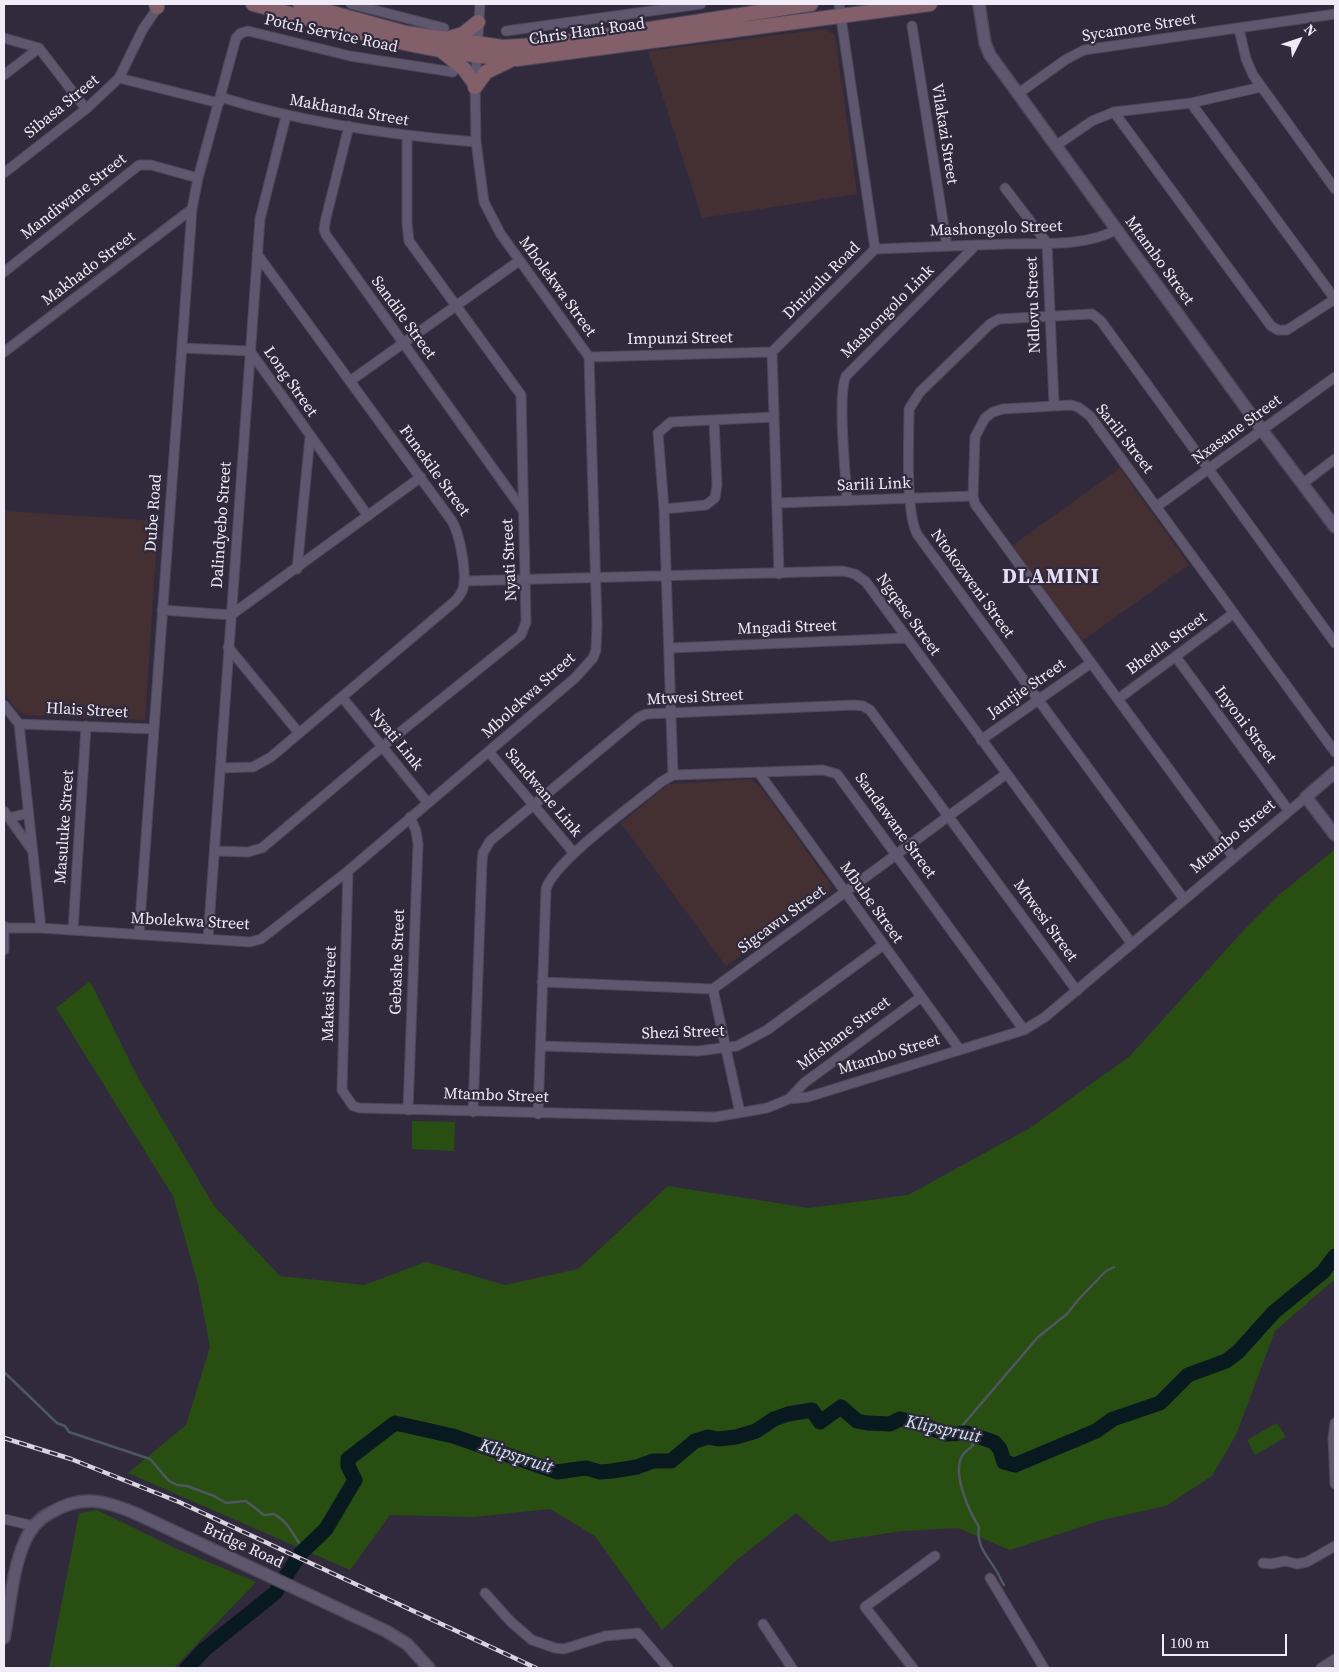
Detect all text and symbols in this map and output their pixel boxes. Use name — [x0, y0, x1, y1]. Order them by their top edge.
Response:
street label: Potch Service Road — [262, 10, 400, 58]
street label: Sycamore Street — [1081, 10, 1197, 46]
street label: Chris Hani Road — [528, 14, 646, 50]
north arrow — [1274, 15, 1324, 65]
text: N — [1299, 20, 1321, 41]
street label: Sibasa Street — [21, 71, 103, 143]
street label: Vilakazi Street — [927, 82, 961, 186]
street label: Makhanda Street — [288, 91, 410, 131]
street label: Mandiwane Street — [17, 150, 131, 244]
street label: Mtambo Street — [1120, 213, 1198, 309]
street label: Mashongolo Street — [929, 217, 1063, 241]
street label: Makhado Street — [39, 228, 139, 310]
street label: Mbolekwa Street — [514, 233, 600, 341]
street label: Dinizulu Road — [779, 238, 865, 324]
street label: Ndlovu Street — [1023, 256, 1045, 354]
street label: Mashongolo Link — [837, 261, 939, 363]
street label: Sandile Street — [366, 273, 440, 363]
street label: Impunzi Street — [627, 328, 733, 350]
street label: Long Street — [259, 343, 321, 421]
street label: Nxasane Street — [1189, 391, 1285, 469]
street label: Sarili Street — [1091, 401, 1157, 477]
street label: Funekile Street — [395, 422, 473, 520]
street label: Dalindyebo Street — [208, 461, 236, 589]
street label: Dube Road — [142, 473, 166, 553]
street label: Sarili Link — [837, 474, 911, 496]
street label: Nyati Street — [498, 518, 522, 602]
street label: Ntokozweni Street — [926, 526, 1018, 642]
district label: DLAMINI — [1001, 565, 1101, 591]
street label: Ngqase Street — [872, 570, 944, 660]
street label: Bhedla Street — [1123, 608, 1211, 680]
street label: Mngadi Street — [737, 617, 837, 639]
street label: Mbolekwa Street — [478, 649, 580, 743]
street label: Jantjie Street — [984, 655, 1070, 723]
street label: Inyoni Street — [1210, 683, 1280, 767]
street label: Mtwesi Street — [646, 686, 744, 710]
street label: Hlais Street — [45, 699, 129, 723]
street label: Nyati Link — [365, 705, 427, 775]
street label: Sandwane Link — [501, 745, 585, 841]
street label: Masuluke Street — [51, 769, 79, 885]
street label: Sandawane Street — [850, 770, 940, 882]
street label: Mtambo Street — [1187, 796, 1279, 878]
street label: Mbube Street — [835, 859, 907, 947]
street label: Mtwesi Street — [1009, 876, 1081, 966]
street label: Sigcawu Street — [735, 882, 829, 958]
street label: Mbolekwa Street — [130, 909, 250, 935]
street label: Gebashe Street — [387, 909, 409, 1015]
street label: Makasi Street — [319, 946, 341, 1042]
street label: Mfishane Street — [794, 993, 894, 1075]
street label: Shezi Street — [641, 1022, 725, 1044]
street label: Mtambo Street — [836, 1030, 942, 1080]
street label: Mtambo Street — [443, 1085, 549, 1107]
water label: Klipspruit — [904, 1412, 982, 1448]
water label: Klipspruit — [476, 1435, 556, 1479]
street label: Bridge Road — [200, 1519, 286, 1573]
scale bar — [1164, 1624, 1289, 1656]
text: 100 m — [1170, 1632, 1210, 1653]

